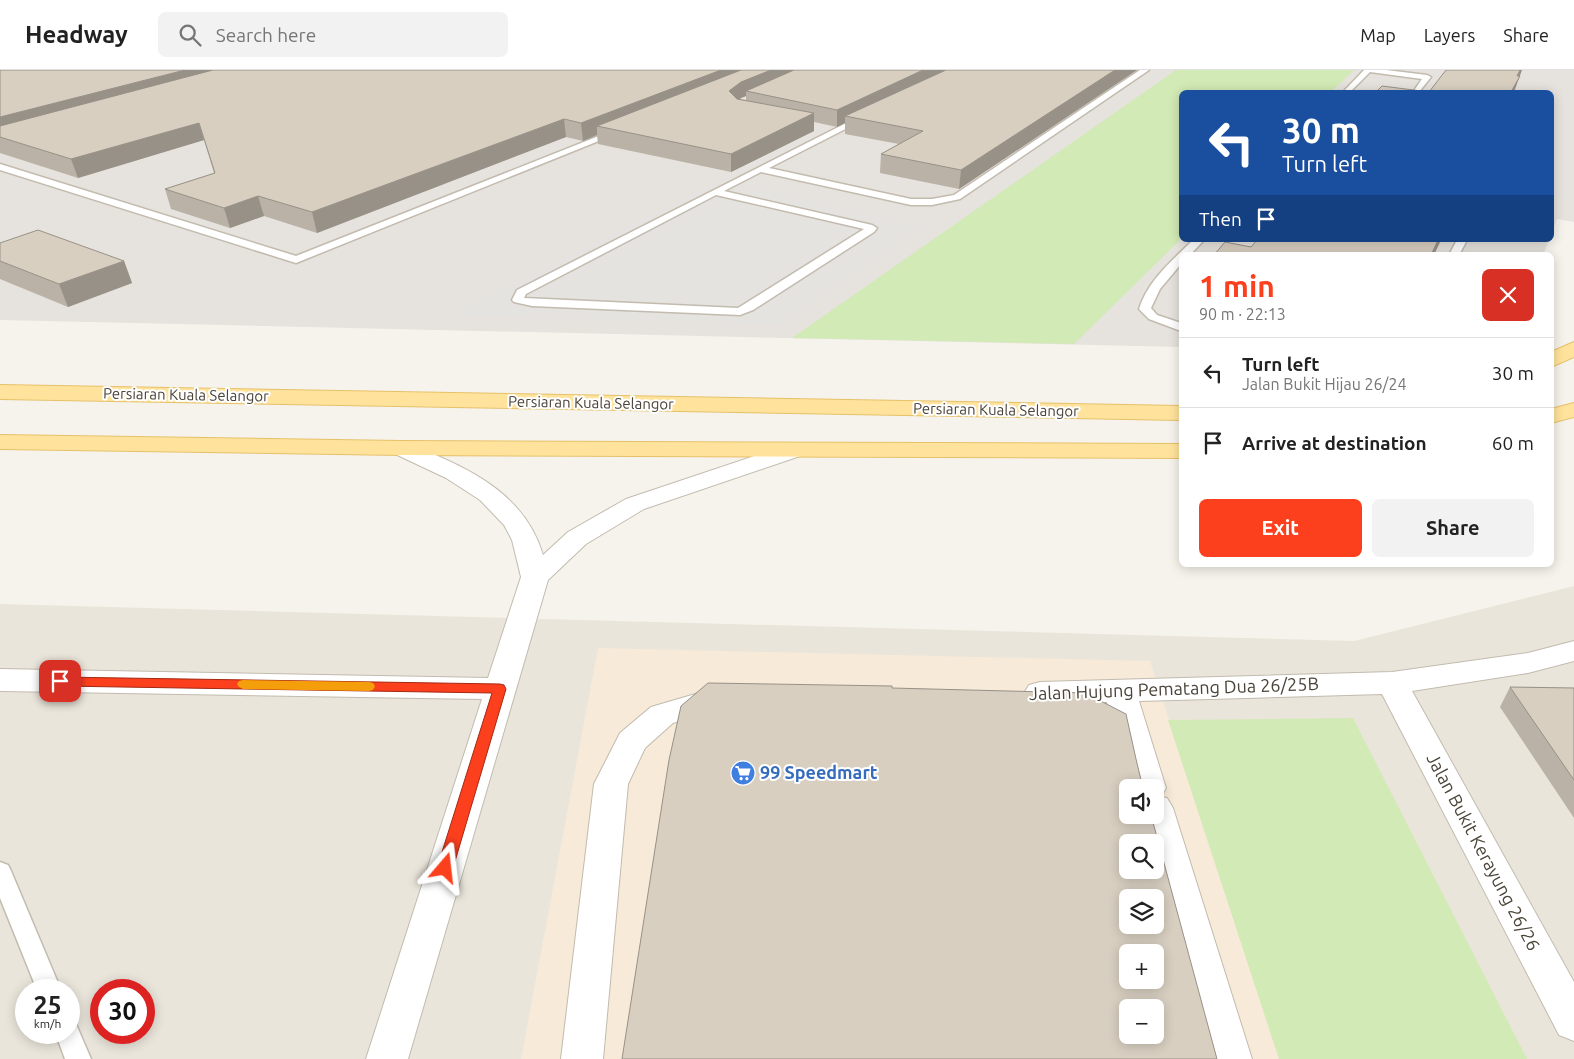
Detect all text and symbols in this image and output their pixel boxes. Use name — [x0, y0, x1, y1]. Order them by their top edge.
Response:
search box — [158, 12, 508, 57]
text: Headway — [25, 21, 128, 48]
icon: search — [176, 21, 204, 49]
text: Search here — [216, 24, 316, 46]
text: Map — [1360, 25, 1396, 45]
text: Layers — [1424, 25, 1475, 45]
text: Share — [1503, 25, 1549, 45]
icon: left — [1199, 110, 1264, 175]
text: 30 m — [1282, 110, 1360, 150]
text: Turn left — [1282, 151, 1367, 176]
icon: arrive — [1252, 205, 1280, 233]
text: Then — [1199, 208, 1242, 230]
text: 1 min — [1199, 269, 1275, 303]
button: close — [1482, 269, 1534, 321]
text: 90 m · 22:13 — [1199, 305, 1286, 323]
text: Turn left — [1242, 353, 1320, 375]
icon: left — [1199, 359, 1227, 387]
text: 30 m — [1492, 362, 1534, 384]
text: Jalan Bukit Hijau 26/24 — [1242, 375, 1407, 393]
street label: Persiaran Kuala Selangor — [103, 385, 269, 404]
street label: Persiaran Kuala Selangor — [508, 393, 674, 412]
street label: Persiaran Kuala Selangor — [913, 400, 1079, 419]
icon: arrive — [1199, 429, 1227, 457]
text: Arrive at destination — [1242, 432, 1427, 454]
text: 60 m — [1492, 432, 1534, 454]
button: Exit — [1199, 499, 1362, 557]
button: Share — [1372, 499, 1534, 557]
pin — [39, 660, 81, 702]
icon: arrive — [46, 667, 74, 695]
street label: Jalan Hujung Pematang Dua 26/25B — [1029, 673, 1319, 703]
street label: Jalan Bukit Kerayung 26/26 — [1423, 749, 1544, 954]
supermarket icon: 99 Speedmart — [730, 760, 756, 786]
place label: 99 Speedmart — [760, 762, 878, 782]
map controls — [1119, 779, 1164, 1044]
button: sound — [1119, 779, 1164, 824]
button: search — [1119, 834, 1164, 879]
position arrow — [418, 841, 470, 893]
button: layers — [1119, 889, 1164, 934]
button: + — [1119, 944, 1164, 989]
speed limit sign: 30 — [90, 979, 155, 1044]
text: 25 — [33, 991, 62, 1019]
button: − — [1119, 999, 1164, 1044]
text: km/h — [34, 1017, 61, 1030]

